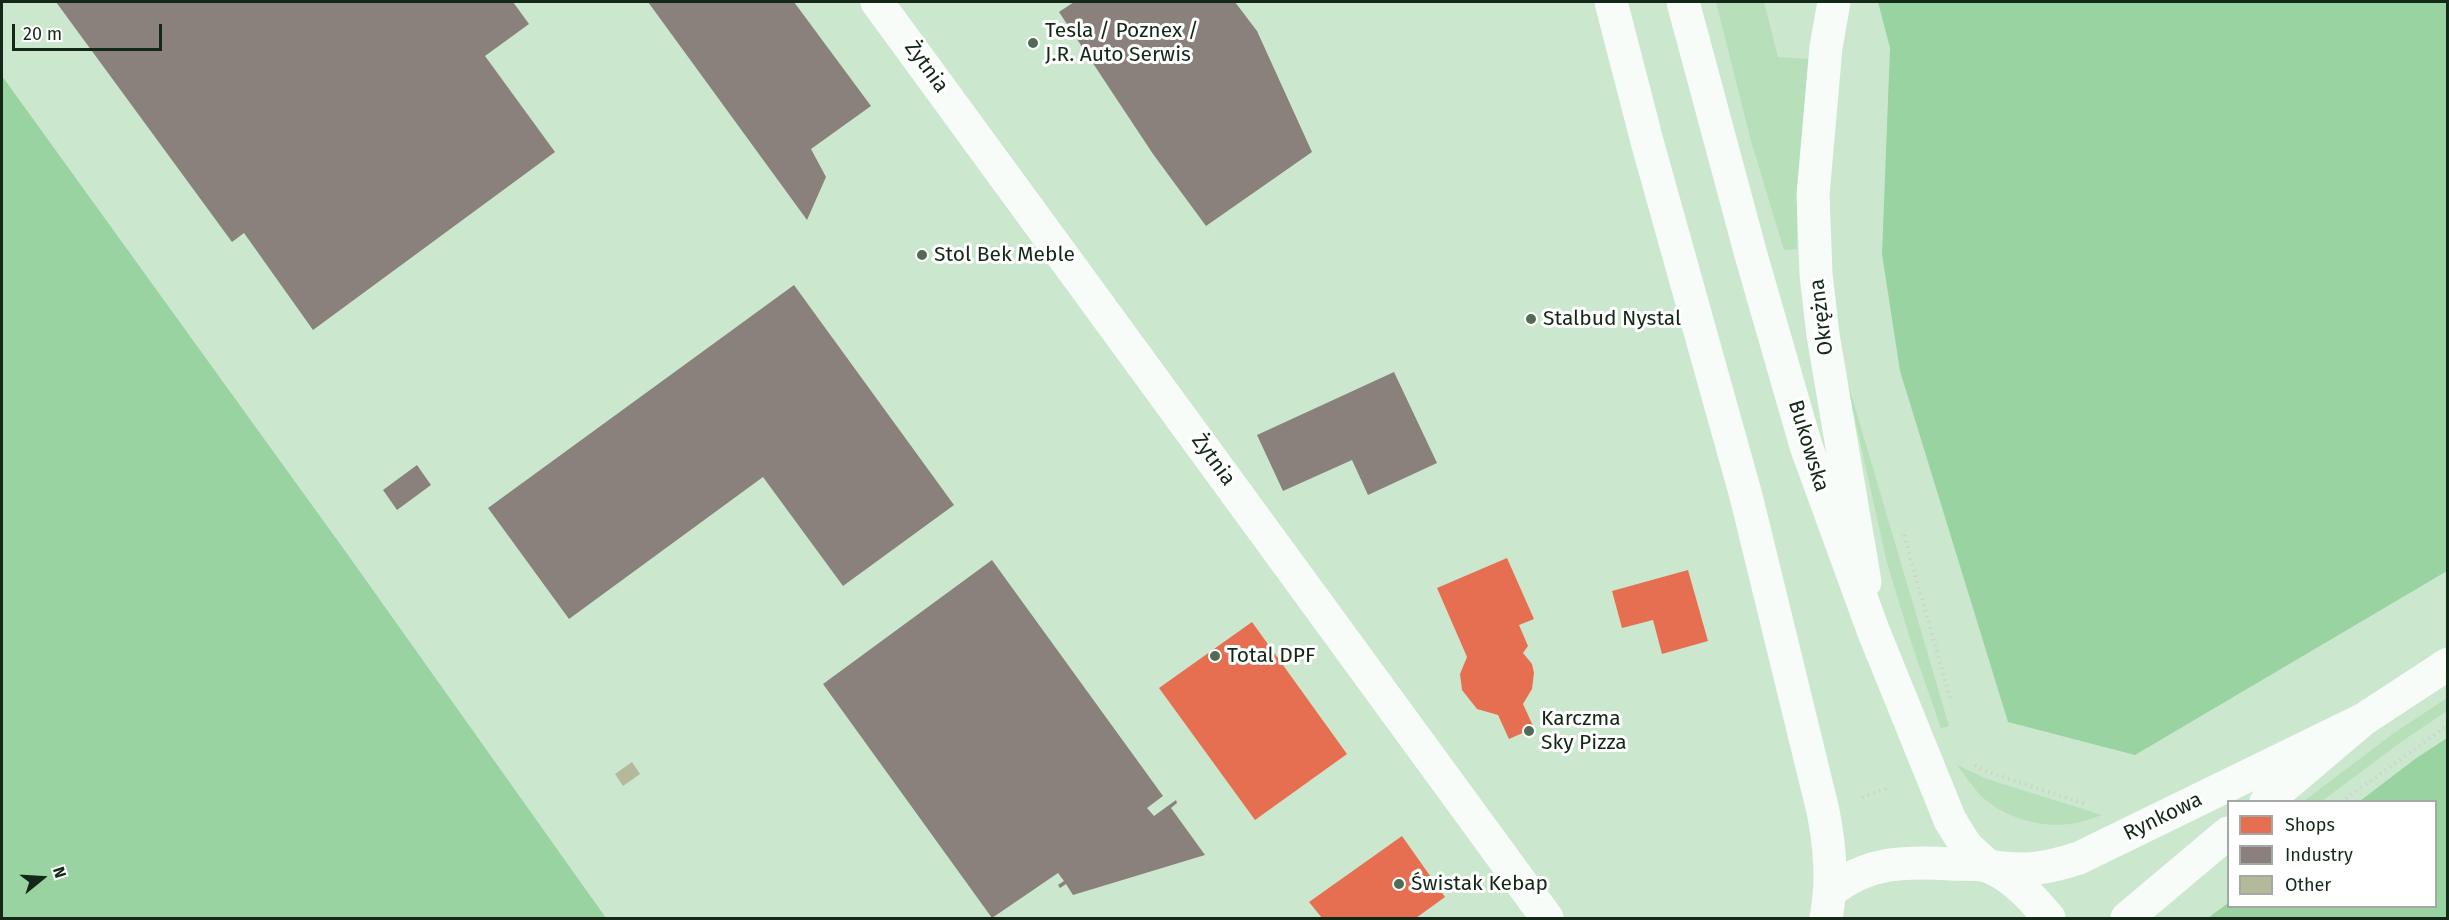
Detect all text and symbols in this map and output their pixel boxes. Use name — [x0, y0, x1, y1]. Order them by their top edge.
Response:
scale bar — [15, 12, 165, 50]
place label: Tesla / Poznex / J.R. Auto Serwis — [1045, 18, 1199, 68]
text: 20 m — [23, 23, 62, 45]
street label: Żytnia — [899, 36, 953, 98]
marker: Tesla / Poznex / J.R. Auto Serwis — [1026, 36, 1040, 50]
place label: Stol Bek Meble — [934, 242, 1075, 268]
marker: Stol Bek Meble — [915, 248, 929, 262]
street label: Okrężna — [1805, 277, 1839, 357]
place label: Stalbud Nystal — [1543, 306, 1681, 332]
marker: Stalbud Nystal — [1524, 312, 1538, 326]
street label: Bukowska — [1782, 397, 1834, 495]
street label: Żytnia — [1186, 429, 1240, 491]
place label: Total DPF — [1227, 643, 1315, 669]
marker: Total DPF — [1208, 649, 1222, 663]
place label: Karczma Sky Pizza — [1541, 706, 1627, 756]
marker: Karczma Sky Pizza — [1522, 724, 1536, 738]
street label: Rynkowa — [2120, 787, 2206, 847]
legend — [2227, 800, 2437, 908]
text: Shops — [2285, 814, 2335, 836]
text: Industry — [2285, 844, 2353, 866]
north arrow — [12, 848, 72, 908]
text: N — [49, 864, 70, 880]
place label: Świstak Kebap — [1411, 871, 1548, 897]
text: Other — [2285, 874, 2331, 896]
marker: Świstak Kebap — [1392, 877, 1406, 891]

